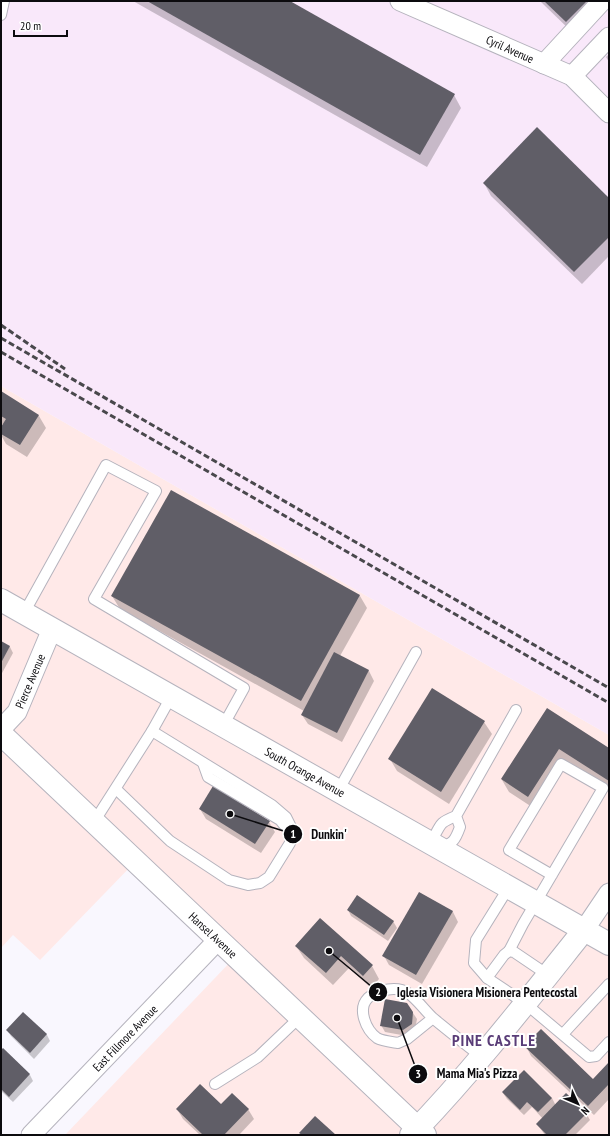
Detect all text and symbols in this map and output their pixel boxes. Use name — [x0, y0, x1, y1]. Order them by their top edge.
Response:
scale bar — [14, 12, 67, 38]
text: 20 m — [20, 18, 41, 33]
street label: Cyril Avenue — [484, 32, 536, 66]
street label: Pierce Avenue — [12, 651, 48, 711]
street label: South Orange Avenue — [262, 744, 348, 800]
callout: Dunkin' — [283, 822, 354, 847]
text: 1 — [290, 826, 296, 841]
text: Dunkin' — [311, 826, 347, 843]
street label: Hansel Avenue — [186, 909, 240, 961]
callout: Iglesia Visionera Misionera Pentecostal — [368, 980, 585, 1005]
text: 2 — [375, 984, 381, 999]
text: Iglesia Visionera Misionera Pentecostal — [397, 984, 578, 1001]
street label: East Fillmore Avenue — [89, 1002, 161, 1074]
district label: PINE CASTLE — [452, 1030, 536, 1050]
callout: Mama Mia's Pizza — [408, 1061, 525, 1086]
text: Mama Mia's Pizza — [437, 1065, 517, 1082]
text: 3 — [415, 1066, 421, 1081]
north arrow — [558, 1084, 598, 1124]
text: N — [578, 1104, 592, 1118]

